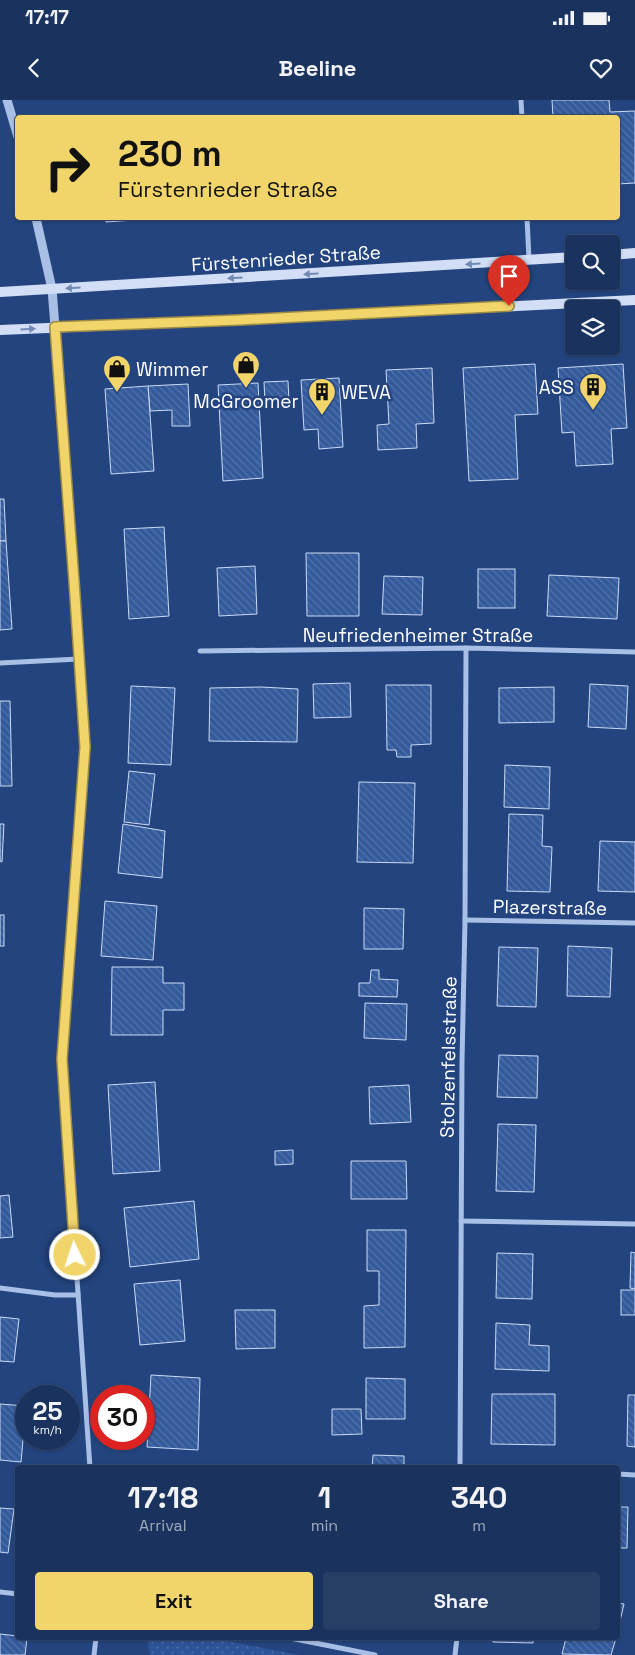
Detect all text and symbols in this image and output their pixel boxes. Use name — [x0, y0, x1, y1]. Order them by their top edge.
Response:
text: 17:17 — [25, 5, 69, 30]
icon: back — [20, 54, 48, 82]
text: Beeline — [279, 54, 356, 82]
icon: heart — [587, 54, 615, 82]
text: 230 m — [118, 132, 222, 176]
icon: right — [35, 135, 100, 200]
text: Fürstenrieder Straße — [118, 175, 338, 203]
map controls — [565, 235, 620, 355]
button: search — [565, 235, 620, 290]
street label: Fürstenrieder Straße — [190, 239, 382, 278]
pin — [488, 255, 530, 306]
one-way arrow — [464, 260, 480, 268]
icon: arrive — [495, 262, 523, 290]
one-way arrow — [302, 270, 318, 278]
one-way arrow — [227, 275, 243, 283]
one-way arrow — [65, 284, 81, 292]
button: layers — [565, 300, 620, 355]
one-way arrow — [20, 324, 36, 332]
shop icon: McGroomer — [231, 350, 261, 389]
shop icon: Wimmer — [102, 354, 132, 393]
place label: Wimmer — [136, 357, 208, 382]
building icon: ASS — [578, 372, 608, 411]
place label: ASS — [539, 375, 574, 400]
building icon: WEVA — [307, 377, 337, 416]
place label: WEVA — [341, 380, 391, 405]
place label: McGroomer — [193, 389, 299, 414]
street label: Neufriedenheimer Straße — [303, 623, 533, 648]
street label: Plazerstraße — [493, 894, 607, 921]
street label: Stolzenfelsstraße — [435, 976, 462, 1138]
position arrow — [48, 1228, 100, 1280]
speed limit sign: 30 — [90, 1385, 155, 1450]
text: 25 — [33, 1395, 62, 1427]
text: km/h — [33, 1422, 62, 1438]
text: 17:18 — [128, 1478, 198, 1517]
text: 1 — [318, 1478, 331, 1517]
text: 340 — [451, 1478, 507, 1517]
text: Arrival — [139, 1515, 187, 1536]
text: min — [311, 1515, 338, 1536]
text: m — [472, 1515, 486, 1536]
button: Exit — [35, 1572, 313, 1630]
button: Share — [323, 1572, 600, 1630]

